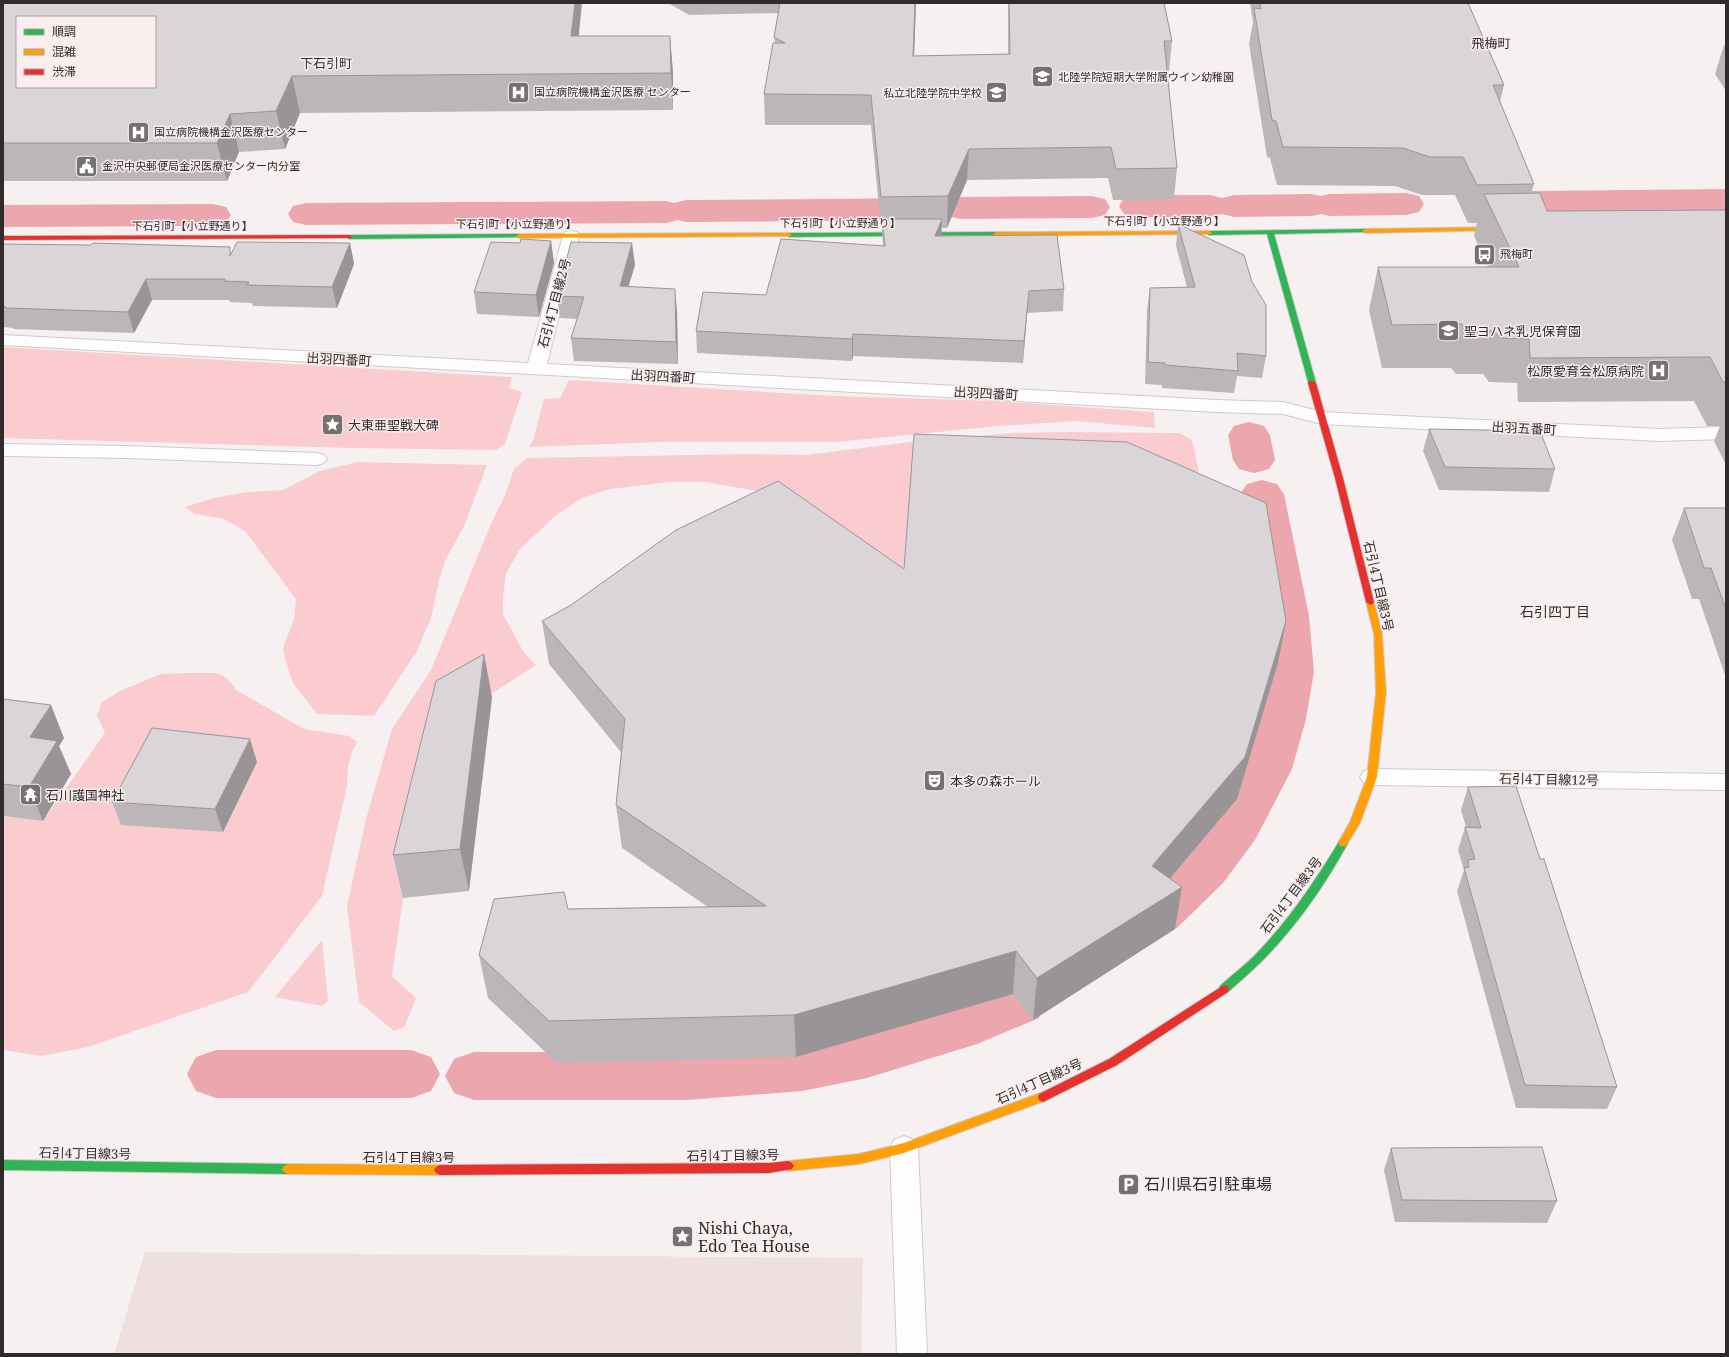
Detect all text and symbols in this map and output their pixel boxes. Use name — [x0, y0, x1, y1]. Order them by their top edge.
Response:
legend — [16, 16, 156, 88]
text: 順調 — [52, 23, 76, 40]
district label: 飛梅町 — [1471, 34, 1511, 52]
text: 混雑 — [52, 43, 76, 60]
district label: 下石引町 — [300, 54, 352, 72]
text: 渋滞 — [52, 63, 76, 80]
school or university icon: 北陸学院短期大学附属ウイン幼稚園 — [1030, 64, 1056, 90]
place label: 北陸学院短期大学附属ウイン幼稚園 — [1058, 69, 1234, 84]
hospital icon: 国立病院機構金沢医療 センター — [506, 79, 532, 105]
school or university icon: 私立北陸学院中学校 — [984, 80, 1010, 106]
place label: 国立病院機構金沢医療 センター — [534, 84, 691, 99]
place label: 私立北陸学院中学校 — [883, 85, 982, 100]
hospital icon: 国立病院機構金沢医療センター — [125, 119, 151, 145]
place label: 国立病院機構金沢医療センター — [154, 124, 308, 139]
public building icon: 金沢中央郵便局金沢医療センター内分室 — [74, 153, 100, 179]
place label: 金沢中央郵便局金沢医療センター内分室 — [102, 158, 300, 173]
street label: 下石引町【小立野通り】 — [1104, 213, 1225, 228]
street label: 下石引町【小立野通り】 — [780, 215, 901, 230]
street label: 下石引町【小立野通り】 — [456, 216, 577, 231]
street label: 下石引町【小立野通り】 — [132, 218, 253, 233]
bus stop icon: 飛梅町 — [1472, 241, 1498, 267]
place label: 飛梅町 — [1500, 246, 1533, 261]
street label: 石引4丁目線2号 — [533, 256, 575, 350]
school or university icon: 聖ヨハネ乳児保育園 — [1435, 318, 1461, 344]
place label: 聖ヨハネ乳児保育園 — [1464, 322, 1581, 340]
street label: 出羽四番町 — [306, 348, 372, 370]
hospital icon: 松原愛育会松原病院 — [1646, 358, 1672, 384]
place label: 松原愛育会松原病院 — [1527, 362, 1644, 380]
street label: 出羽四番町 — [630, 365, 696, 387]
street label: 出羽四番町 — [953, 382, 1019, 404]
place icon: 大東亜聖戦大碑 — [319, 412, 345, 438]
place label: 大東亜聖戦大碑 — [348, 416, 439, 434]
street label: 出羽五番町 — [1491, 417, 1557, 439]
street label: 石引4丁目線3号 — [1360, 539, 1398, 633]
district label: 石引四丁目 — [1520, 602, 1590, 621]
theatre icon: 本多の森ホール — [922, 768, 948, 794]
street label: 石引4丁目線12号 — [1499, 769, 1599, 789]
place label: 本多の森ホール — [950, 772, 1041, 790]
temple icon: 石川護国神社 — [18, 782, 44, 808]
place label: 石川護国神社 — [46, 786, 124, 804]
street label: 石引4丁目線3号 — [1256, 853, 1326, 937]
street label: 石引4丁目線3号 — [993, 1054, 1085, 1108]
street label: 石引4丁目線3号 — [39, 1143, 131, 1163]
street label: 石引4丁目線3号 — [687, 1145, 779, 1165]
street label: 石引4丁目線3号 — [363, 1148, 455, 1166]
parking icon: 石川県石引駐車場 — [1115, 1171, 1141, 1197]
place label: 石川県石引駐車場 — [1144, 1173, 1272, 1195]
place label: Nishi Chaya, Edo Tea House — [698, 1217, 810, 1257]
place icon: Nishi Chaya, Edo Tea House — [669, 1224, 695, 1250]

